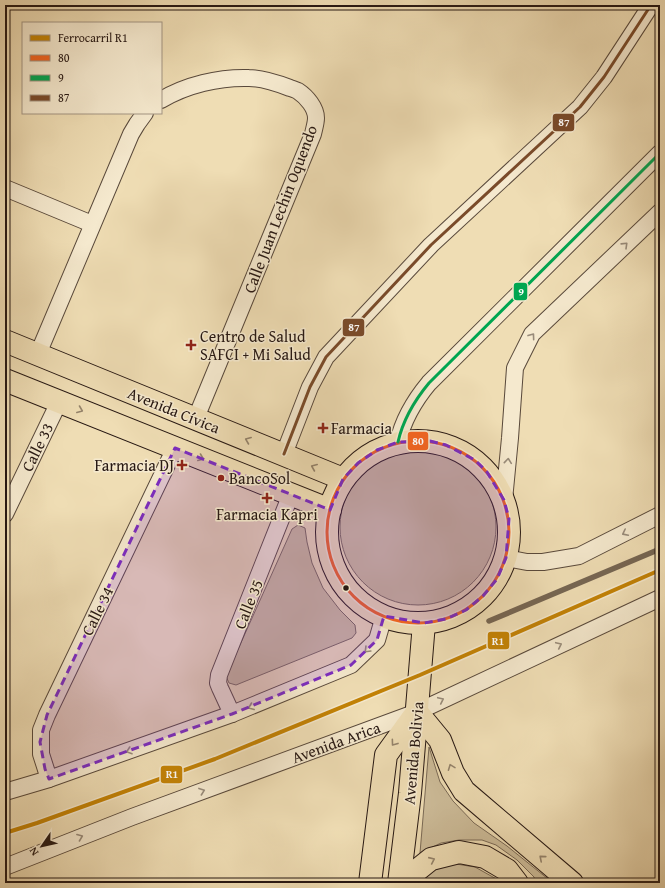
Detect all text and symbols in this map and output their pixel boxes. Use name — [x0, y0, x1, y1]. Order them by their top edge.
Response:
legend — [22, 22, 162, 114]
text: Ferrocarril R1 — [58, 29, 128, 46]
text: 80 — [58, 49, 70, 66]
text: 9 — [58, 69, 64, 86]
text: 87 — [58, 89, 70, 106]
line badge: 87 — [552, 113, 575, 132]
text: 87 — [558, 114, 570, 130]
street label: Calle Juan Lechin Oquendo — [237, 122, 323, 296]
one-way arrow — [620, 242, 628, 250]
line badge: 9 — [513, 282, 528, 301]
text: 9 — [518, 284, 524, 300]
line badge: 87 — [342, 318, 365, 337]
text: 87 — [348, 319, 360, 335]
place label: Centro de Salud SAFCI + Mi Salud — [200, 324, 311, 366]
one-way arrow — [527, 333, 534, 340]
marker: Centro de Salud SAFCI + Mi Salud — [185, 339, 197, 351]
street label: Avenida Cívica — [124, 381, 224, 440]
one-way arrow — [77, 406, 84, 414]
place label: Farmacia — [331, 416, 393, 440]
street label: Calle 33 — [15, 419, 59, 475]
marker: Farmacia — [318, 423, 328, 433]
line badge: 80 — [407, 431, 429, 451]
text: 80 — [412, 433, 424, 449]
one-way arrow — [244, 436, 251, 444]
place label: Farmacia DJ — [95, 453, 174, 477]
one-way arrow — [197, 454, 204, 462]
one-way arrow — [503, 458, 512, 464]
marker: Farmacia DJ — [177, 460, 187, 470]
one-way arrow — [310, 463, 317, 471]
place label: BancoSol — [229, 466, 291, 490]
marker: BancoSol — [216, 473, 226, 483]
marker: Farmacia Kapri — [262, 493, 272, 503]
place label: Farmacia Kapri — [216, 502, 318, 526]
one-way arrow — [622, 528, 629, 536]
street label: Calle 35 — [227, 576, 269, 632]
street label: Calle 34 — [75, 582, 119, 639]
unlabelled marker — [341, 583, 351, 593]
line badge: R1 — [487, 631, 510, 650]
text: R1 — [492, 633, 505, 649]
one-way arrow — [555, 642, 562, 650]
one-way arrow — [364, 645, 372, 653]
one-way arrow — [437, 697, 445, 705]
street label: Avenida Bolivia — [397, 700, 429, 806]
one-way arrow — [248, 702, 255, 710]
street label: Avenida Arica — [288, 715, 384, 769]
one-way arrow — [392, 739, 399, 746]
one-way arrow — [126, 746, 133, 754]
one-way arrow — [447, 764, 455, 771]
line badge: R1 — [160, 765, 183, 784]
text: R1 — [166, 766, 179, 782]
one-way arrow — [199, 788, 206, 796]
north arrow — [22, 826, 62, 866]
one-way arrow — [77, 834, 84, 842]
text: N — [25, 844, 42, 859]
one-way arrow — [539, 855, 547, 862]
one-way arrow — [428, 857, 436, 865]

